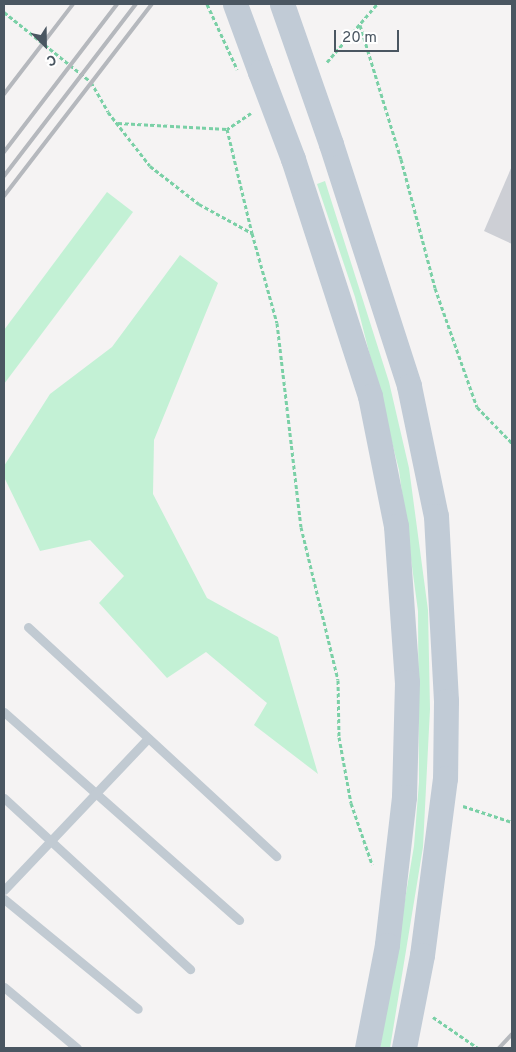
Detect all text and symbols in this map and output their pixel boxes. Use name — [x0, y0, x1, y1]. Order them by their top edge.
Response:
north arrow — [20, 20, 70, 70]
scale bar — [336, 20, 401, 52]
text: 20 m — [342, 29, 377, 48]
text: С — [44, 50, 59, 69]

